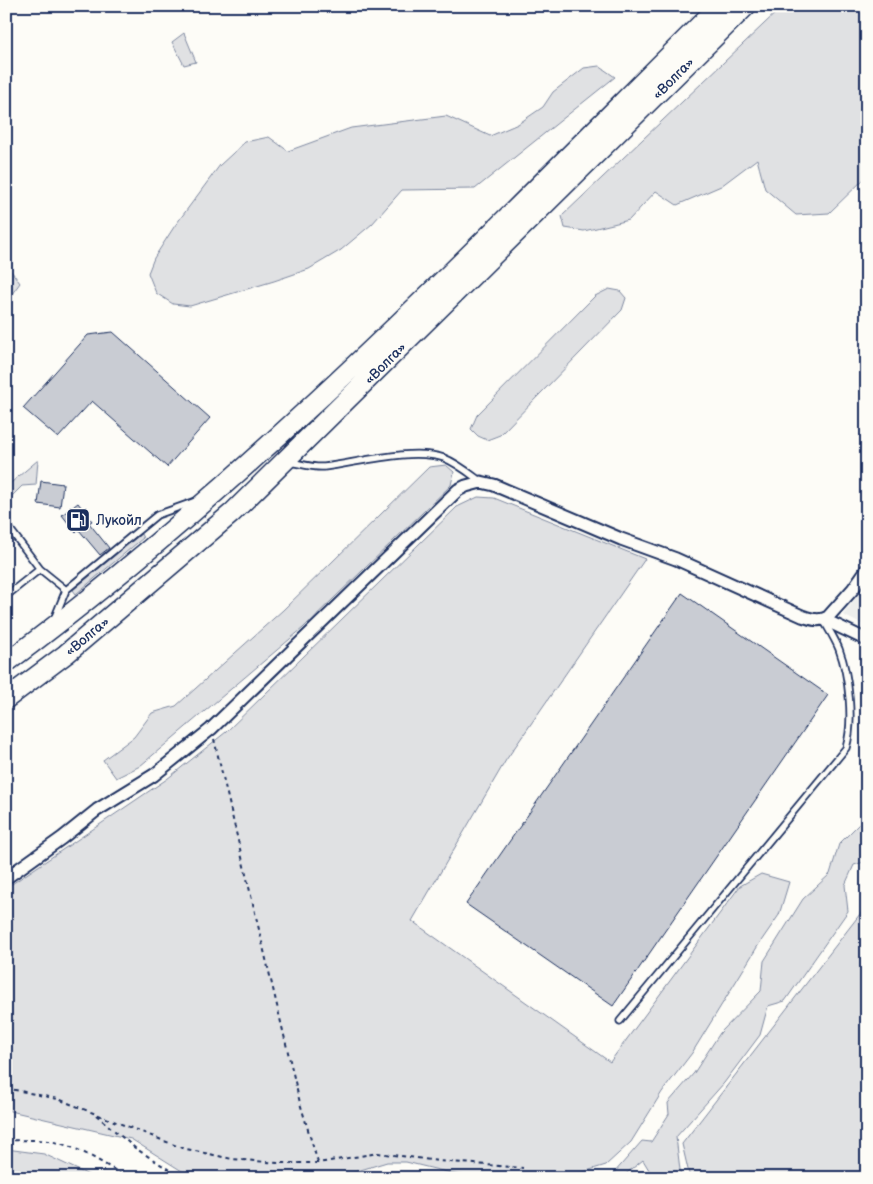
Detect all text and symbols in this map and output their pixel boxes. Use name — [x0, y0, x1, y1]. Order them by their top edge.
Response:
street label: «Волга» — [649, 54, 698, 103]
street label: «Волга» — [361, 339, 410, 388]
fuel station icon: Лукойл — [65, 507, 91, 533]
place label: Лукойл — [95, 512, 142, 529]
street label: «Волга» — [62, 613, 113, 660]

